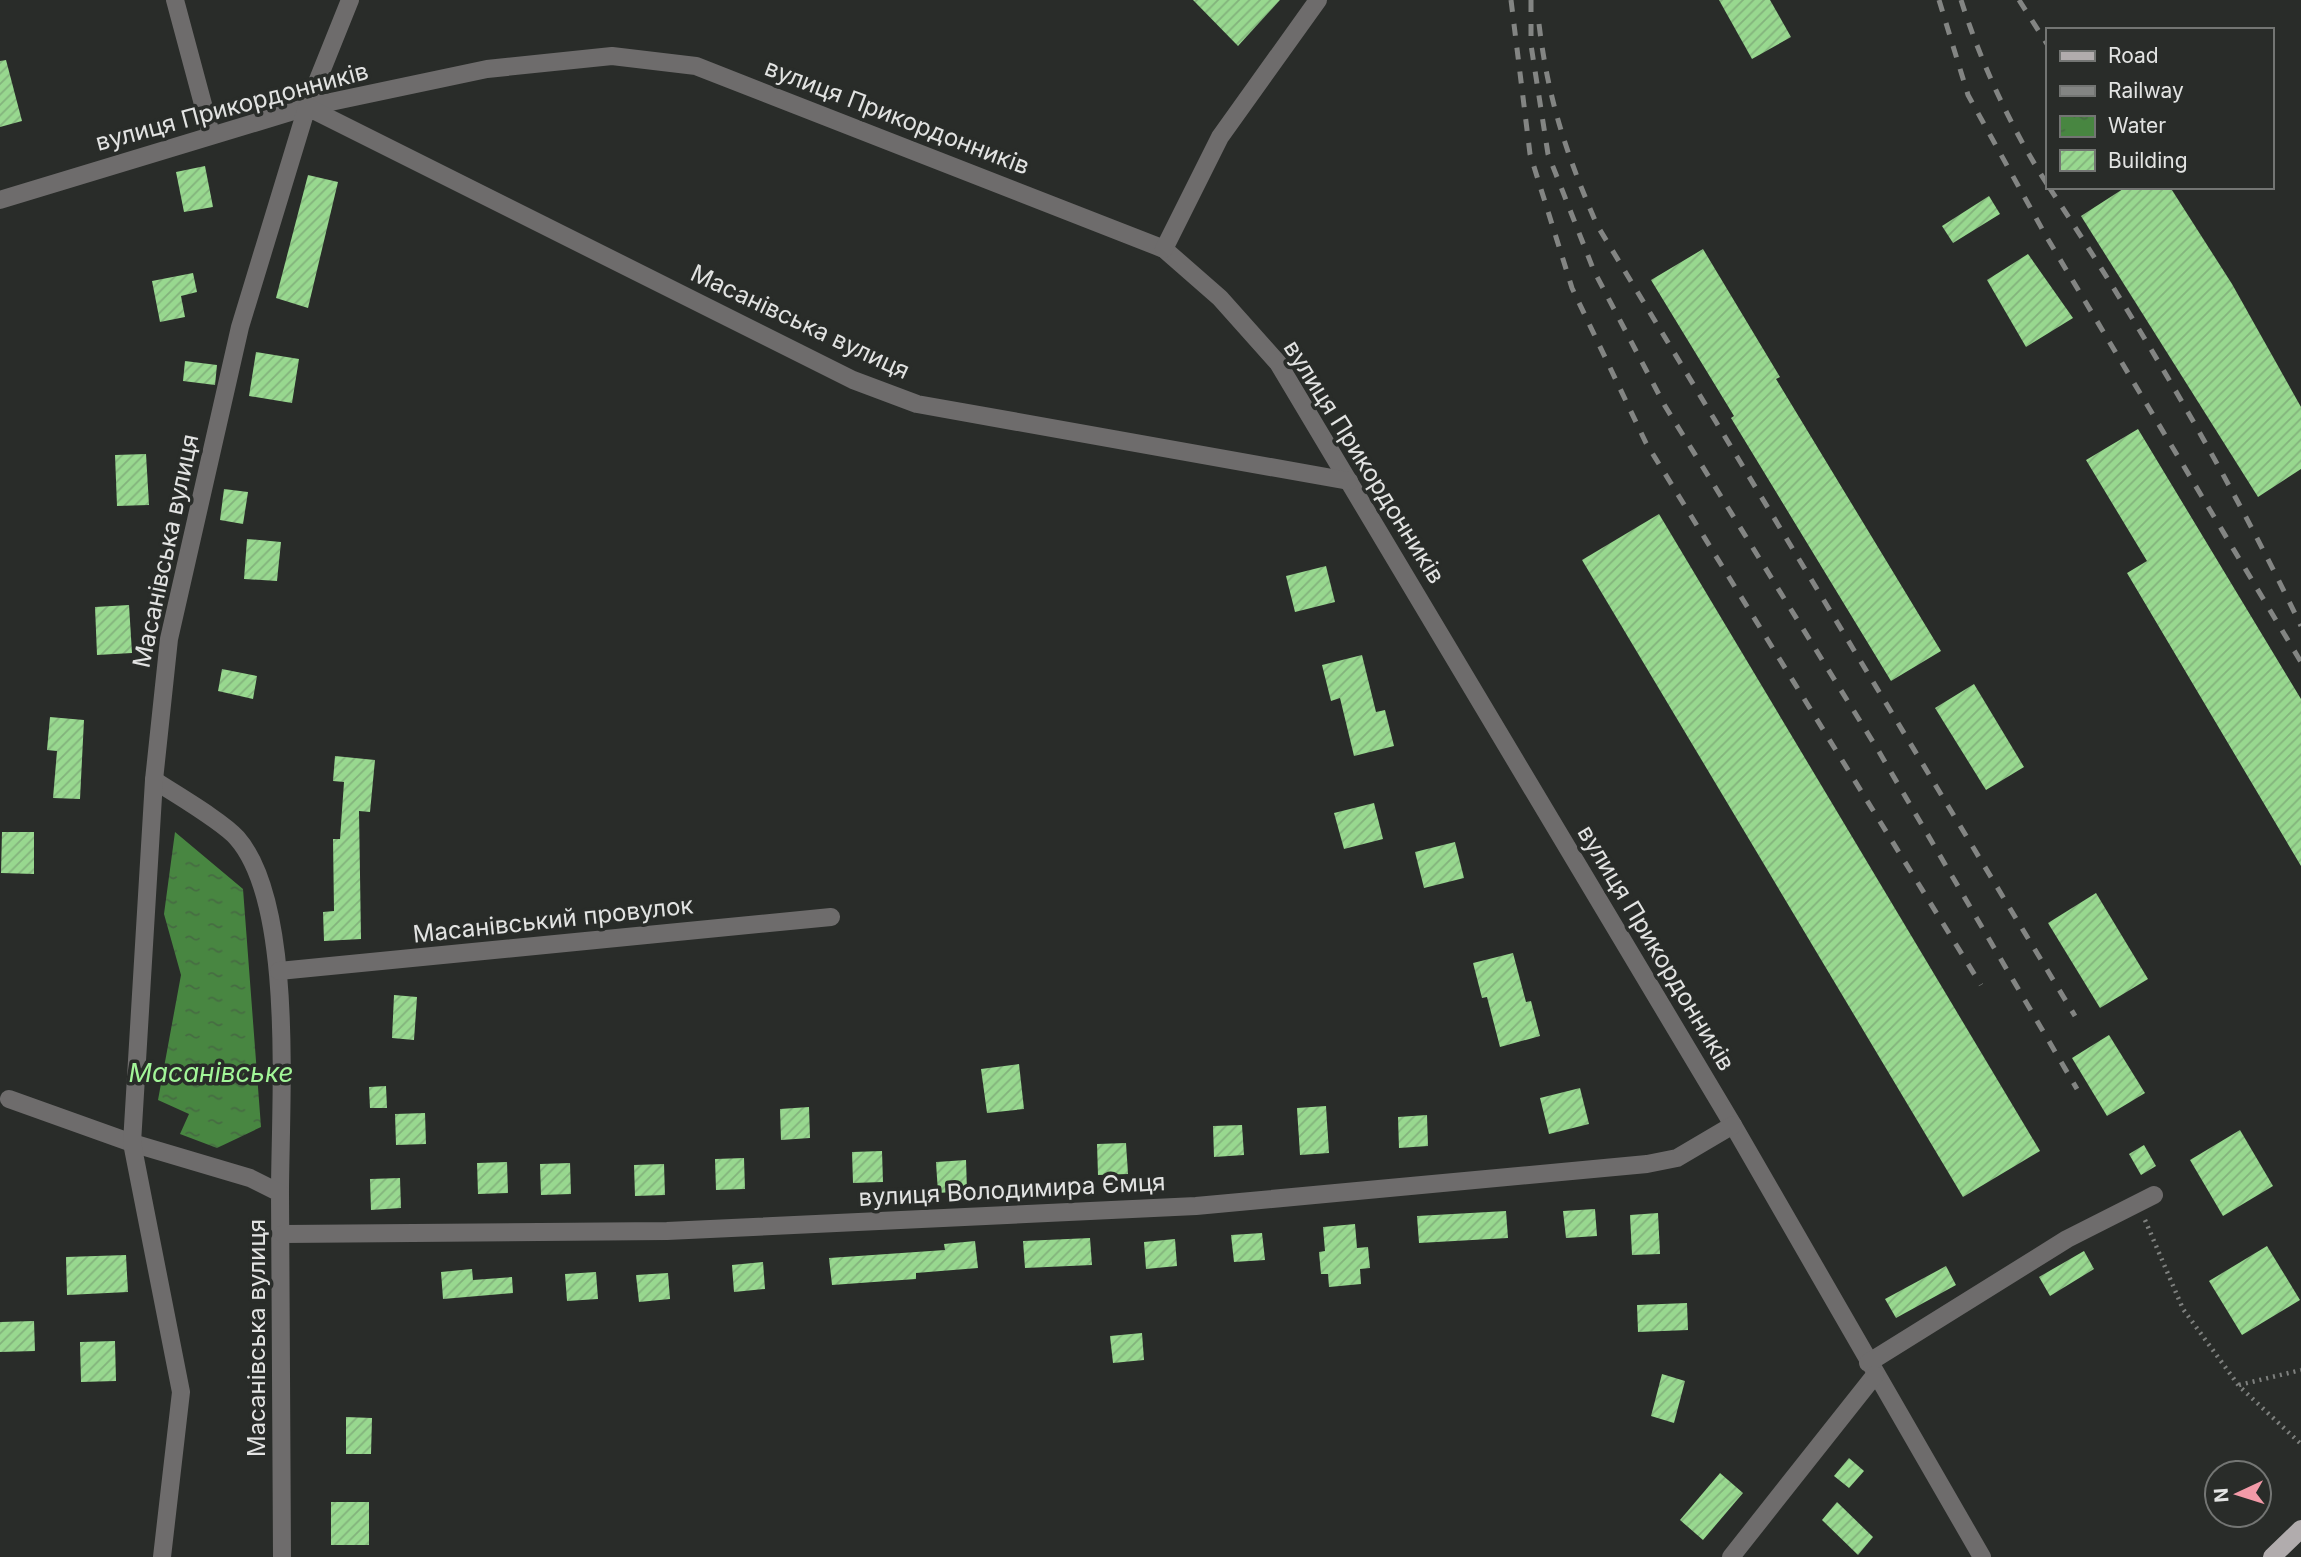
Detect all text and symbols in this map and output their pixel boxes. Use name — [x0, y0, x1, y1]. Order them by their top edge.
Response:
legend — [2046, 28, 2273, 189]
text: Road — [2108, 43, 2159, 68]
street label: вулиця Прикордонників — [761, 53, 1034, 180]
street label: вулиця Прикордонників — [92, 56, 371, 157]
text: Railway — [2108, 78, 2184, 103]
text: Water — [2108, 113, 2166, 138]
text: Building — [2108, 148, 2188, 173]
street label: Масанівська вулиця — [686, 258, 914, 385]
street label: вулиця Прикордонників — [1278, 335, 1451, 589]
street label: Масанівська вулиця — [127, 431, 204, 670]
street label: вулиця Прикордонників — [1572, 820, 1741, 1076]
street label: Масанівський провулок — [411, 890, 695, 949]
water label: Масанівське — [129, 1057, 293, 1088]
street label: вулиця Володимира Ємця — [858, 1167, 1166, 1212]
street label: Масанівська вулиця — [242, 1219, 271, 1457]
north arrow — [2203, 1459, 2273, 1529]
text: N — [2210, 1487, 2234, 1503]

